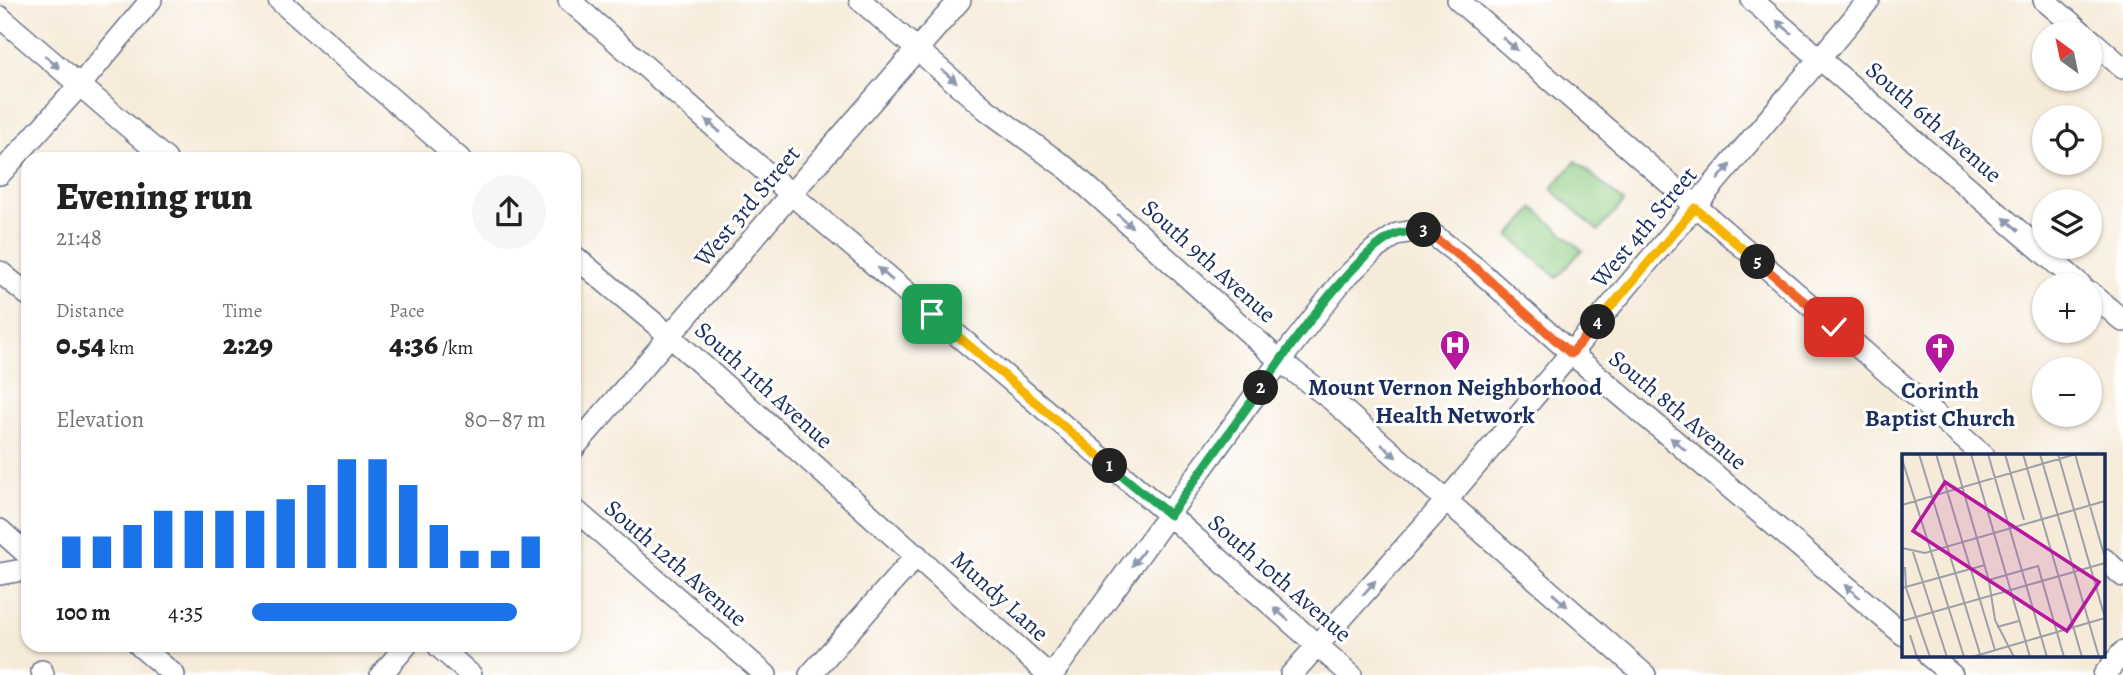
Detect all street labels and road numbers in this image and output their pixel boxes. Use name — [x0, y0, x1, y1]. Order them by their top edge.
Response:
street label: South 6th Avenue — [1859, 54, 2009, 190]
street label: West 3rd Street — [686, 138, 807, 274]
street label: West 4th Street — [1583, 160, 1704, 295]
street label: South 9th Avenue — [1135, 192, 1283, 330]
street label: South 11th Avenue — [688, 314, 840, 456]
street label: South 8th Avenue — [1602, 343, 1754, 477]
street label: South 12th Avenue — [598, 492, 754, 634]
street label: South 10th Avenue — [1201, 507, 1359, 649]
street label: Mundy Lane — [944, 543, 1056, 649]

